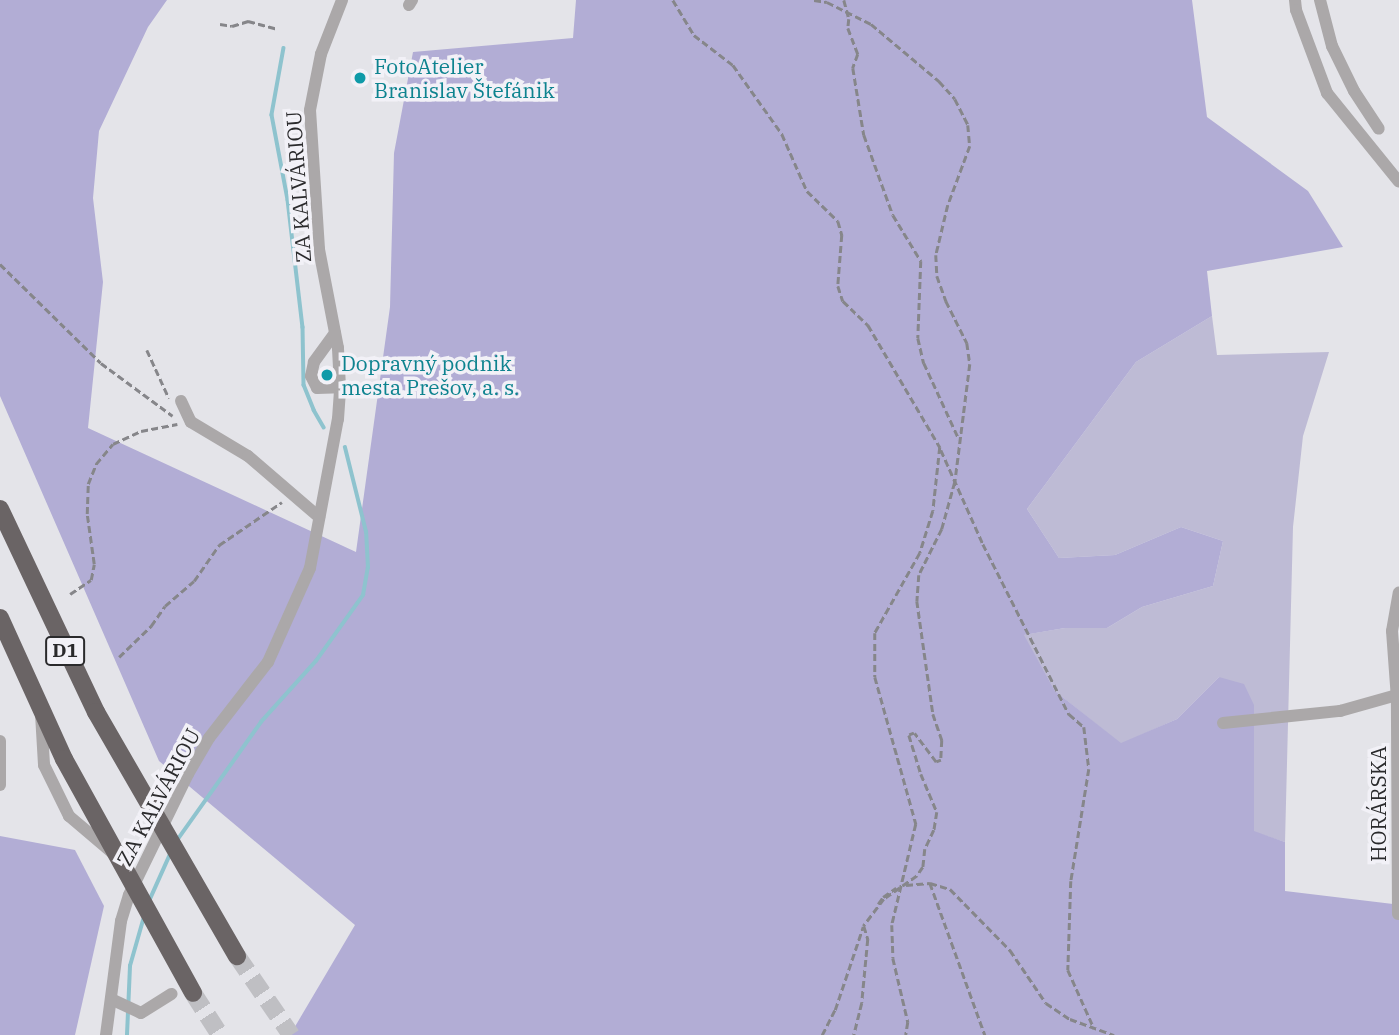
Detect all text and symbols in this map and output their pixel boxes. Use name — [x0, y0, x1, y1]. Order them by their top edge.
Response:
place label: FotoAtelier Branislav Štefánik — [374, 53, 555, 103]
marker: FotoAtelier Branislav Štefánik — [352, 70, 368, 86]
street label: ZA KALVÁRIOU — [280, 110, 316, 264]
place label: Dopravný podnik mesta Prešov, a. s. — [341, 350, 519, 400]
marker: Dopravný podnik mesta Prešov, a. s. — [319, 367, 335, 383]
road number: D1 — [44, 636, 86, 666]
street label: ZA KALVÁRIOU — [111, 724, 205, 870]
street label: HORÁRSKA — [1365, 746, 1391, 862]

